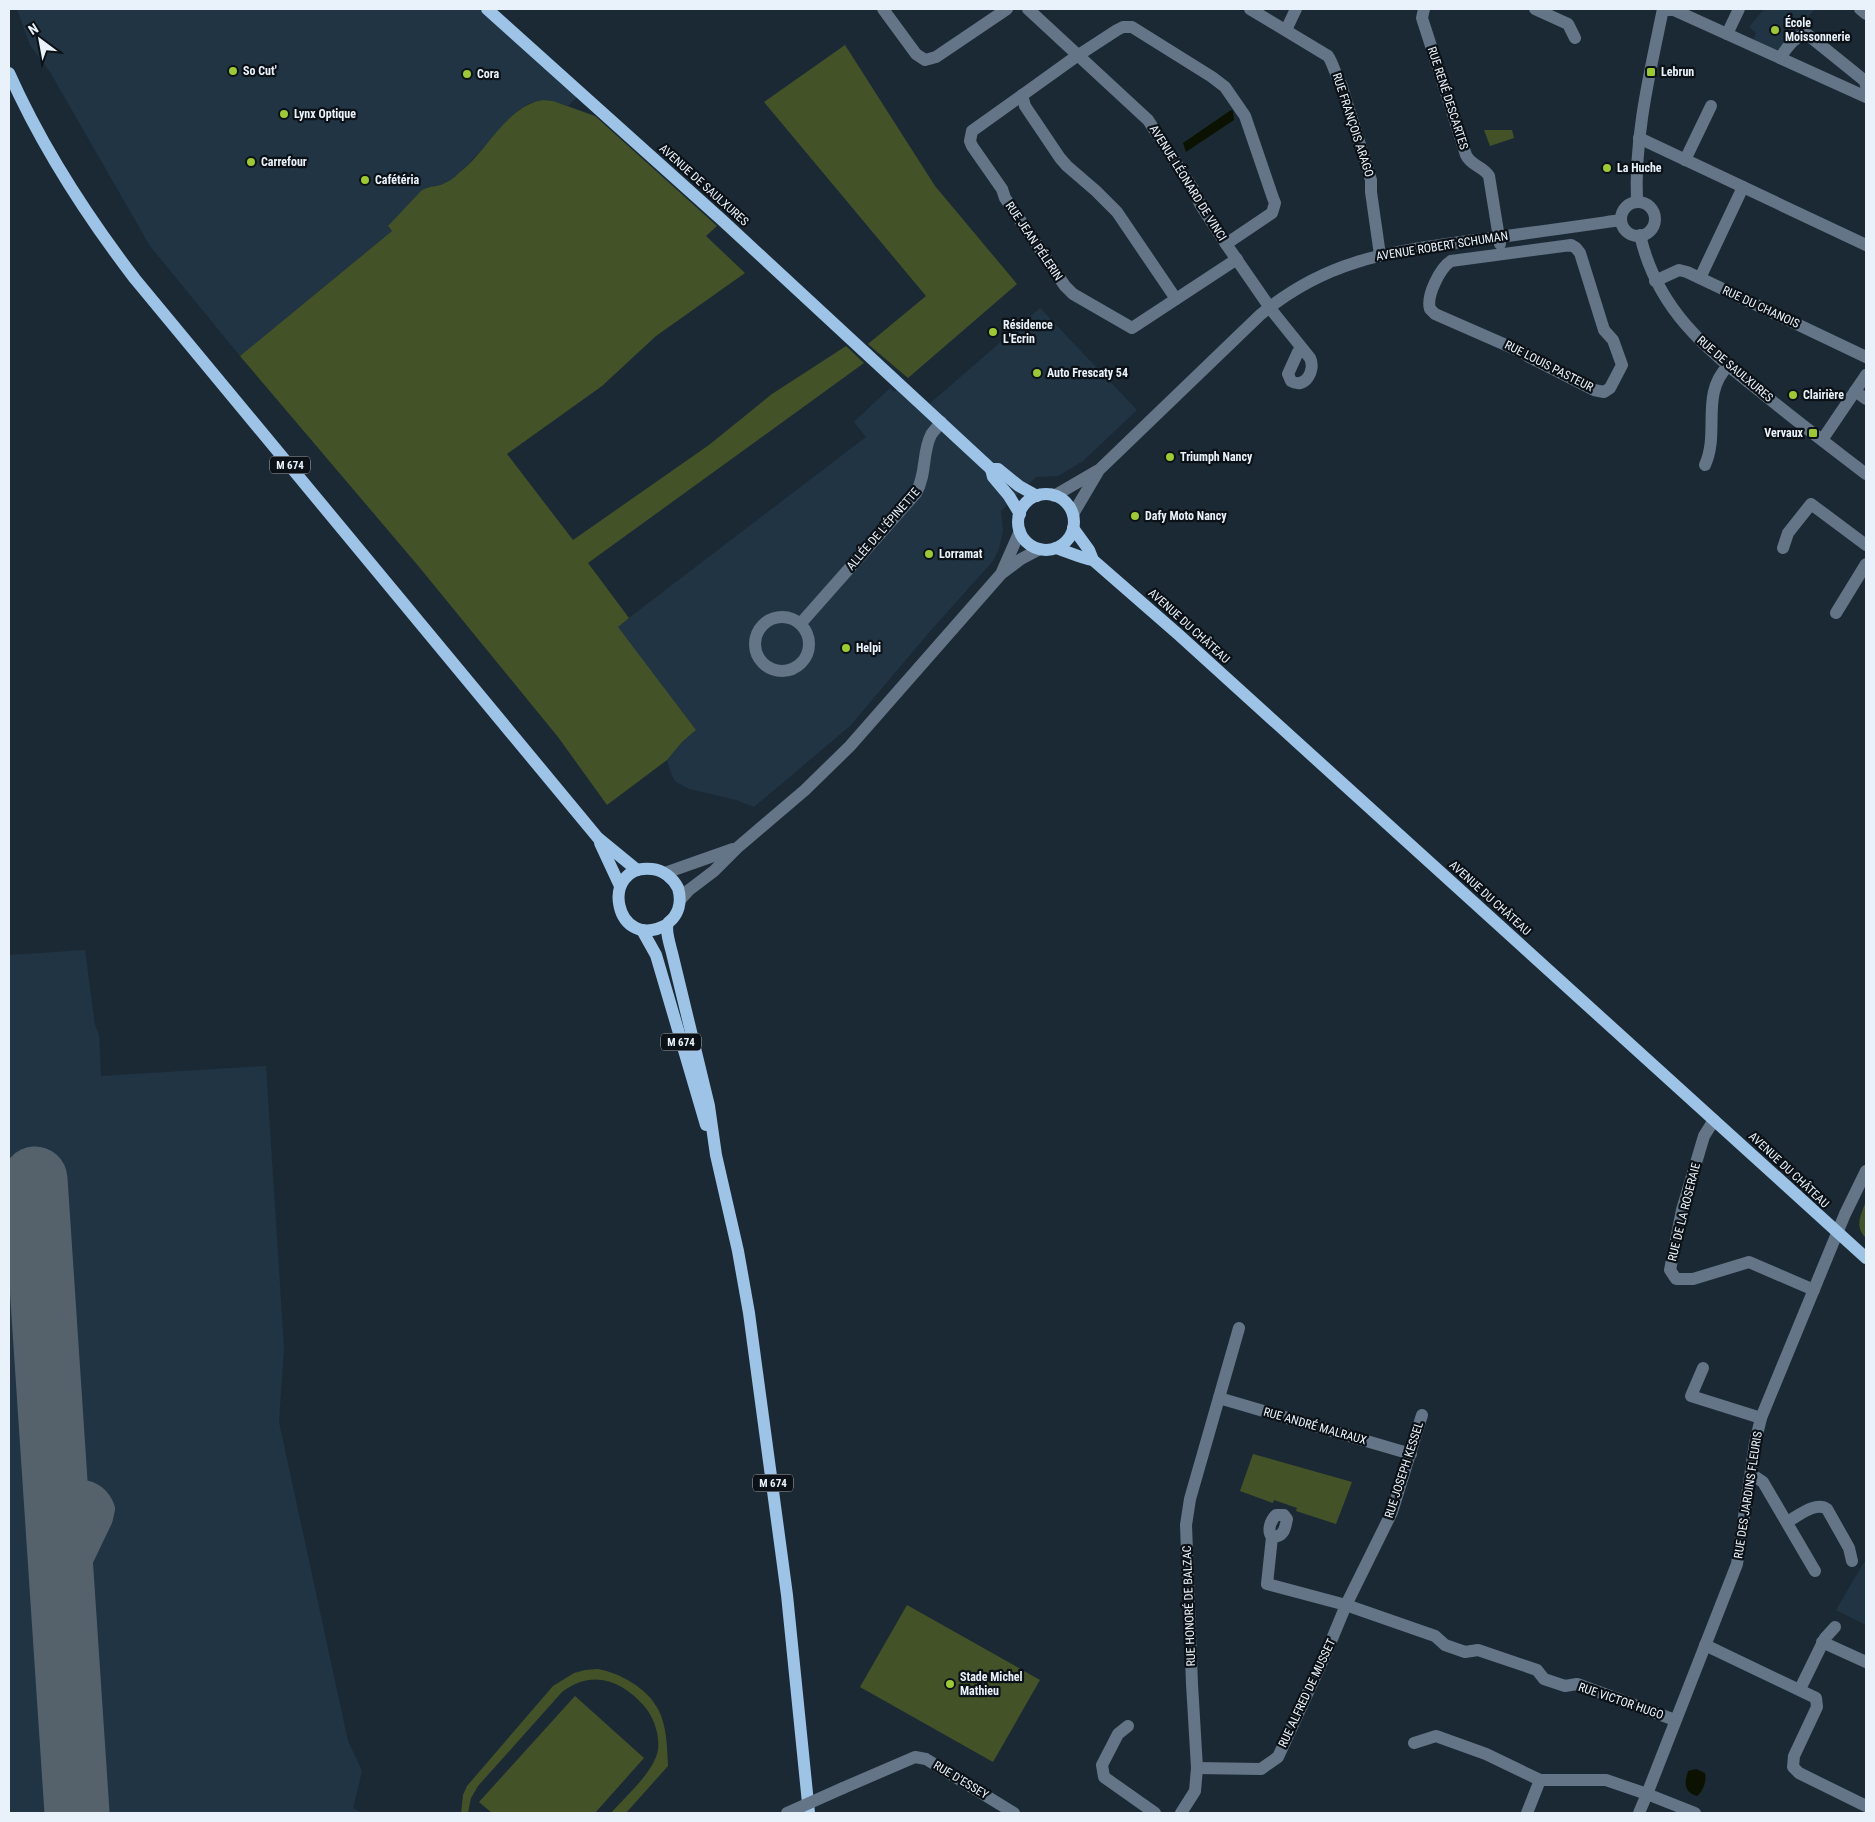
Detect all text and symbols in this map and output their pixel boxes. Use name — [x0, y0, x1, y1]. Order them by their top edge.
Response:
north arrow — [15, 15, 65, 65]
place label: École Moissonnerie — [1785, 15, 1851, 44]
text: N — [25, 20, 41, 38]
marker: École Moissonnerie — [1769, 24, 1781, 36]
street label: RUE RENÉ DESCARTES — [1425, 44, 1472, 151]
place label: So Cut' — [243, 64, 277, 78]
marker: So Cut' — [227, 65, 239, 77]
place label: Lebrun — [1661, 65, 1694, 79]
marker: Lebrun — [1645, 66, 1657, 78]
place label: Cora — [477, 67, 500, 81]
marker: Cora — [461, 68, 473, 80]
street label: RUE FRANÇOIS ARAGO — [1330, 71, 1376, 179]
place label: Lynx Optique — [294, 107, 356, 121]
marker: Lynx Optique — [278, 108, 290, 120]
street label: AVENUE LÉONARD DE VINCI — [1147, 122, 1230, 243]
street label: AVENUE DE SAULXURES — [657, 141, 751, 229]
place label: Carrefour — [261, 155, 307, 169]
marker: Carrefour — [245, 156, 257, 168]
place label: La Huche — [1617, 161, 1662, 175]
marker: La Huche — [1601, 162, 1613, 174]
place label: Cafétéria — [375, 173, 419, 187]
marker: Cafétéria — [359, 174, 371, 186]
street label: RUE JEAN PÉLERIN — [1003, 198, 1066, 283]
street label: AVENUE ROBERT SCHUMAN — [1375, 229, 1509, 263]
street label: RUE DU CHANOIS — [1720, 283, 1802, 331]
place label: Résidence L'Ecrin — [1003, 318, 1053, 346]
marker: Résidence L'Ecrin — [987, 326, 999, 338]
street label: RUE DE SAULXURES — [1694, 333, 1776, 405]
street label: RUE LOUIS PASTEUR — [1502, 338, 1596, 395]
place label: Auto Frescaty 54 — [1047, 366, 1128, 380]
marker: Auto Frescaty 54 — [1031, 367, 1043, 379]
place label: Clairière — [1803, 388, 1844, 402]
marker: Clairière — [1787, 389, 1799, 401]
place label: Vervaux — [1764, 426, 1804, 440]
marker: Vervaux — [1807, 427, 1819, 439]
place label: Triumph Nancy — [1180, 450, 1253, 464]
marker: Triumph Nancy — [1164, 451, 1176, 463]
road number: M 674 — [270, 456, 310, 474]
street label: ALLÉE DE L'ÉPINETTE — [843, 484, 922, 573]
place label: Dafy Moto Nancy — [1145, 509, 1227, 523]
marker: Dafy Moto Nancy — [1129, 510, 1141, 522]
place label: Lorramat — [939, 547, 983, 561]
marker: Lorramat — [923, 548, 935, 560]
street label: AVENUE DU CHÂTEAU — [1145, 585, 1233, 666]
place label: Helpi — [856, 641, 881, 655]
marker: Helpi — [840, 642, 852, 654]
street label: AVENUE DU CHÂTEAU — [1446, 857, 1534, 938]
road number: M 674 — [661, 1034, 701, 1050]
street label: AVENUE DU CHÂTEAU — [1746, 1128, 1833, 1211]
street label: RUE DE LA ROSERAIE — [1665, 1161, 1703, 1263]
street label: RUE ANDRÉ MALRAUX — [1262, 1404, 1369, 1448]
street label: RUE JOSEPH KESSEL — [1382, 1420, 1426, 1520]
street label: RUE DES JARDINS FLEURIS — [1731, 1430, 1765, 1560]
road number: M 674 — [753, 1475, 793, 1492]
street label: RUE HONORÉ DE BALZAC — [1179, 1545, 1198, 1667]
street label: RUE ALFRED DE MUSSET — [1276, 1636, 1338, 1750]
place label: Stade Michel Mathieu — [960, 1670, 1023, 1698]
marker: Stade Michel Mathieu — [944, 1678, 956, 1690]
street label: RUE VICTOR HUGO — [1577, 1680, 1665, 1722]
street label: RUE D'ESSEY — [931, 1758, 992, 1802]

